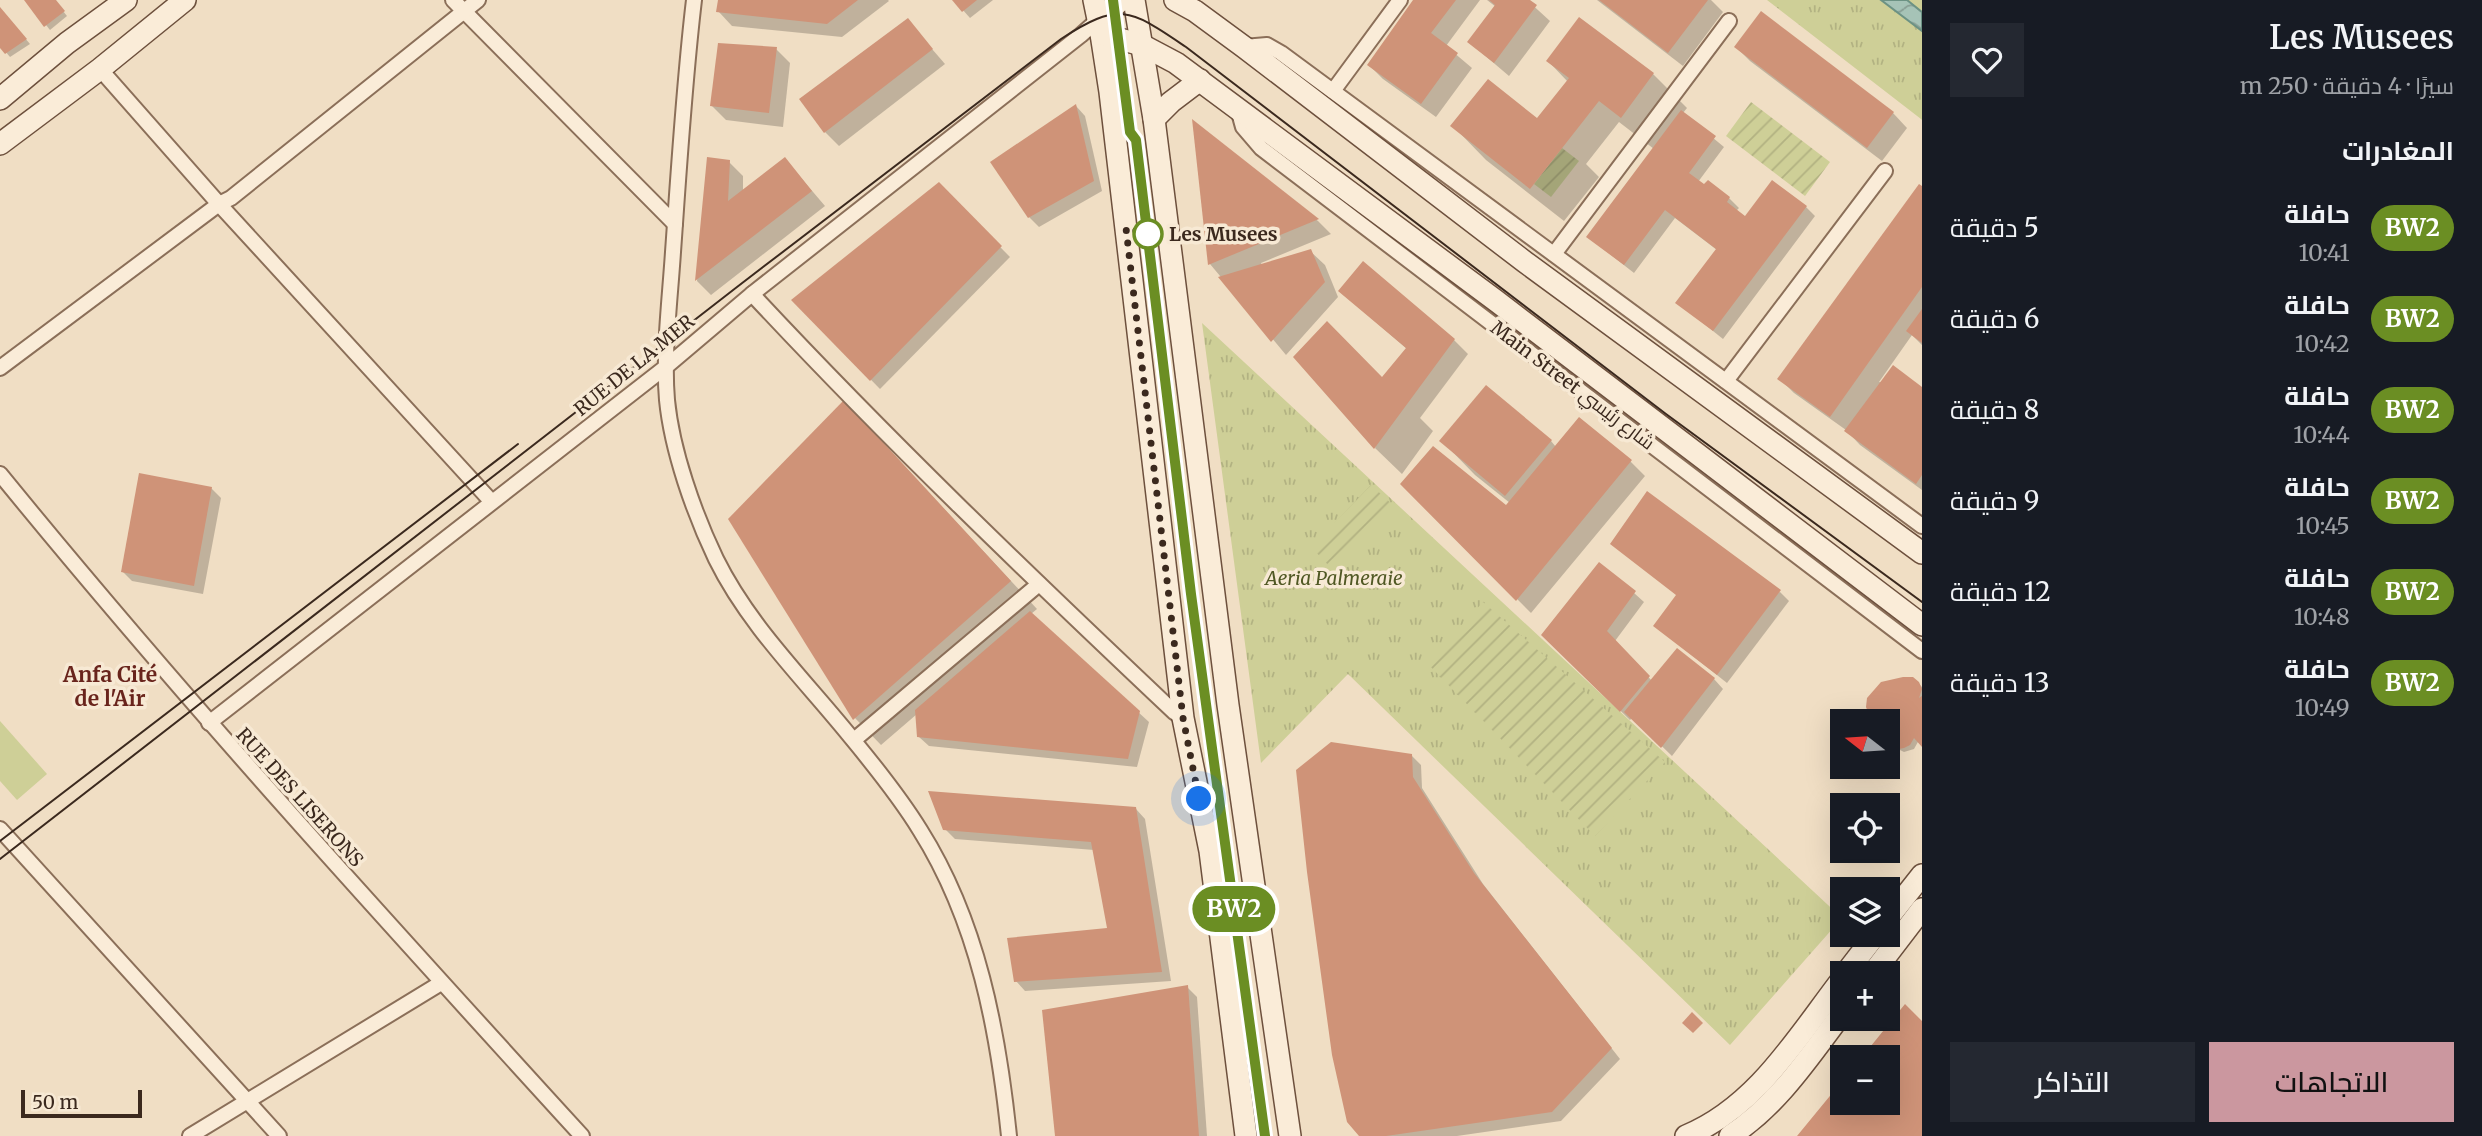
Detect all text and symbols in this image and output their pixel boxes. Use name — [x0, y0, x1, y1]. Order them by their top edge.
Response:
text: Les Musees — [2269, 17, 2454, 58]
button: heart — [1950, 23, 2024, 97]
text: سيرًا · 4 دقيقة · 250 m — [2240, 71, 2454, 100]
text: المغادرات — [2342, 134, 2454, 167]
text: حافلة — [2284, 197, 2350, 230]
text: 5 دقيقة — [1950, 211, 2039, 244]
text: BW2 — [2385, 212, 2440, 243]
marker: Les Musees — [1133, 219, 1163, 249]
place label: Les Musees — [1169, 222, 1278, 246]
text: 10:41 — [2299, 238, 2350, 267]
text: حافلة — [2284, 288, 2350, 321]
text: 6 دقيقة — [1950, 302, 2040, 335]
text: BW2 — [2385, 303, 2440, 334]
street label: RUE DE LA MER — [569, 309, 700, 421]
street label: Main Street شارع رئيسي — [1484, 315, 1660, 457]
text: 10:42 — [2295, 329, 2350, 358]
text: حافلة — [2284, 379, 2350, 412]
text: 8 دقيقة — [1950, 393, 2039, 426]
text: BW2 — [2385, 394, 2440, 425]
text: 10:44 — [2293, 420, 2350, 449]
text: حافلة — [2284, 470, 2350, 503]
text: 9 دقيقة — [1950, 484, 2040, 517]
text: BW2 — [2385, 485, 2440, 516]
text: 10:45 — [2296, 511, 2350, 540]
text: حافلة — [2284, 561, 2350, 594]
park label: Aeria Palmeraie — [1263, 566, 1403, 590]
text: 12 دقيقة — [1950, 575, 2051, 608]
text: BW2 — [2385, 576, 2440, 607]
text: 10:48 — [2294, 602, 2350, 631]
text: حافلة — [2284, 652, 2350, 685]
district label: Anfa Cité de l'Air — [62, 661, 157, 712]
text: 13 دقيقة — [1950, 666, 2050, 699]
text: BW2 — [2385, 667, 2440, 698]
text: 10:49 — [2295, 693, 2350, 722]
north arrow — [1830, 709, 1900, 779]
map controls — [1830, 709, 1900, 1115]
street label: RUE DES LISERONS — [231, 723, 369, 871]
your location — [1181, 781, 1216, 816]
button: locate — [1830, 793, 1900, 863]
button: layers — [1830, 877, 1900, 947]
line badge: BW2 — [1194, 886, 1274, 932]
text: BW2 — [1206, 893, 1262, 924]
button: + — [1830, 961, 1900, 1031]
button: التذاكر — [1950, 1042, 2195, 1122]
button: الاتجاهات — [2209, 1042, 2454, 1122]
button: − — [1830, 1045, 1900, 1115]
scale bar — [21, 1087, 142, 1119]
text: 50 m — [32, 1090, 78, 1114]

